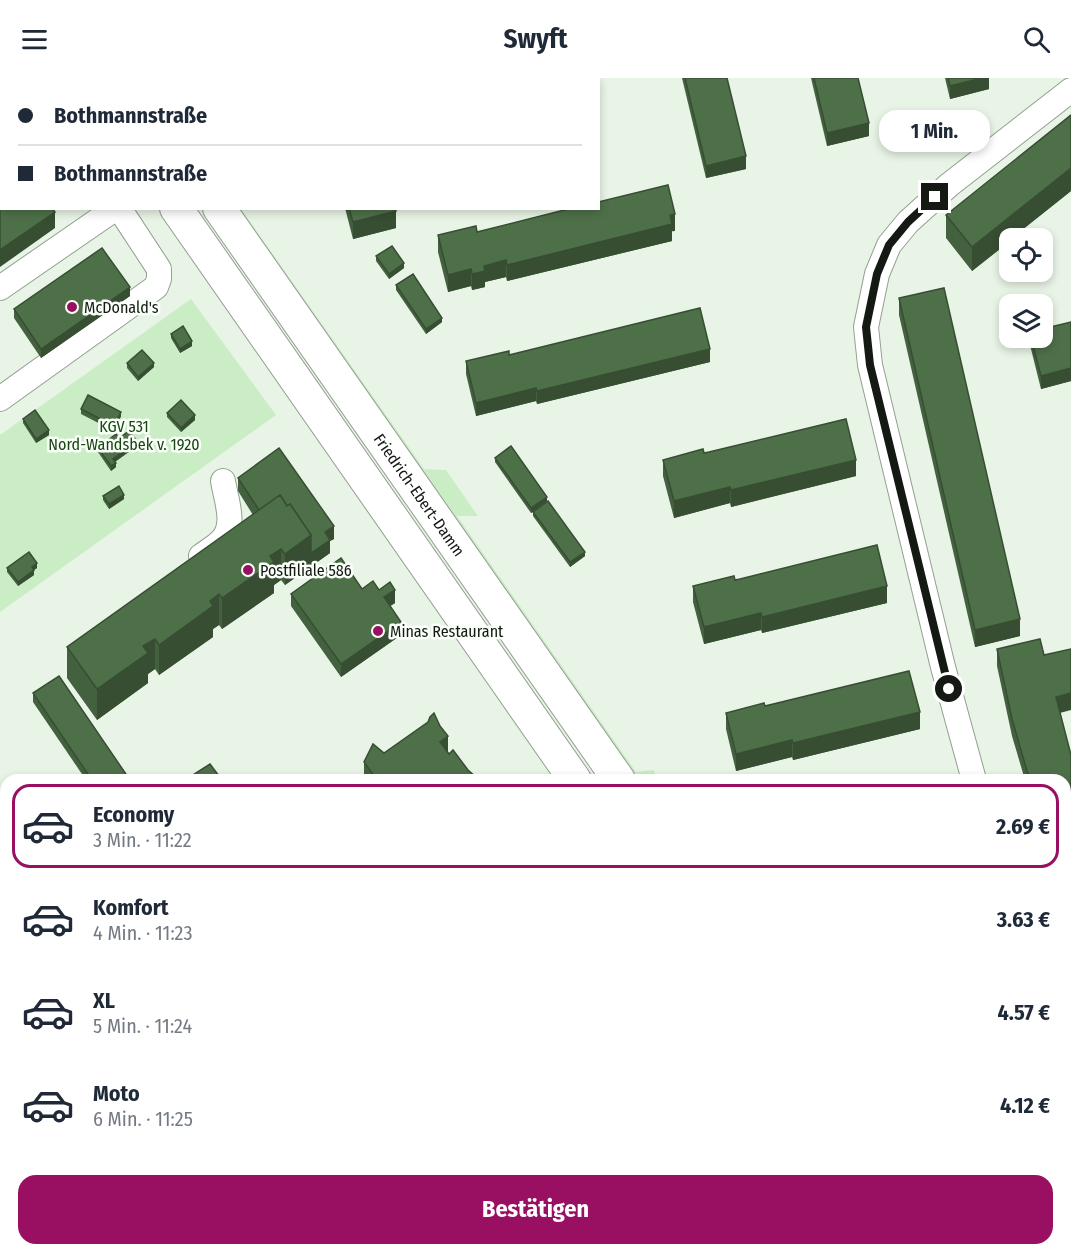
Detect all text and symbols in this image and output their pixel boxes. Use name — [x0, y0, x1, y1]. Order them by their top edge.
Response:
icon: menu — [18, 23, 51, 56]
text: Swyft — [504, 23, 567, 55]
icon: search — [1020, 23, 1053, 56]
text: Bothmannstraße — [54, 102, 207, 129]
callout: 1 Min. — [880, 110, 990, 152]
text: 1 Min. — [911, 119, 958, 143]
text: Bothmannstraße — [54, 160, 207, 187]
route end — [921, 183, 948, 210]
map controls — [999, 228, 1053, 348]
button: locate — [999, 228, 1053, 282]
button: layers — [999, 294, 1053, 348]
place label: McDonald's — [84, 298, 159, 317]
marker: McDonald's — [65, 300, 79, 314]
park label: KGV 531 Nord-Wandsbek v. 1920 — [48, 417, 200, 454]
street label: Friedrich-Ebert-Damm — [370, 430, 469, 560]
place label: Postfiliale 586 — [260, 561, 352, 580]
marker: Postfiliale 586 — [241, 563, 255, 577]
place label: Minas Restaurant — [390, 622, 504, 641]
marker: Minas Restaurant — [371, 624, 385, 638]
route start — [935, 675, 962, 702]
icon: car — [21, 799, 75, 853]
text: Economy — [93, 801, 174, 828]
text: 2.69 € — [996, 813, 1050, 840]
text: 3 Min. · 11:22 — [93, 828, 192, 852]
icon: car — [21, 892, 75, 946]
text: Komfort — [93, 894, 168, 921]
text: 3.63 € — [997, 906, 1050, 933]
text: 4 Min. · 11:23 — [93, 921, 192, 945]
icon: car — [21, 985, 75, 1039]
text: XL — [93, 987, 115, 1014]
text: 4.57 € — [997, 999, 1050, 1026]
text: 5 Min. · 11:24 — [93, 1014, 192, 1038]
icon: car — [21, 1078, 75, 1132]
text: Moto — [93, 1080, 140, 1107]
text: 4.12 € — [1000, 1092, 1050, 1119]
text: 6 Min. · 11:25 — [93, 1107, 193, 1131]
button: Bestätigen — [18, 1175, 1053, 1244]

